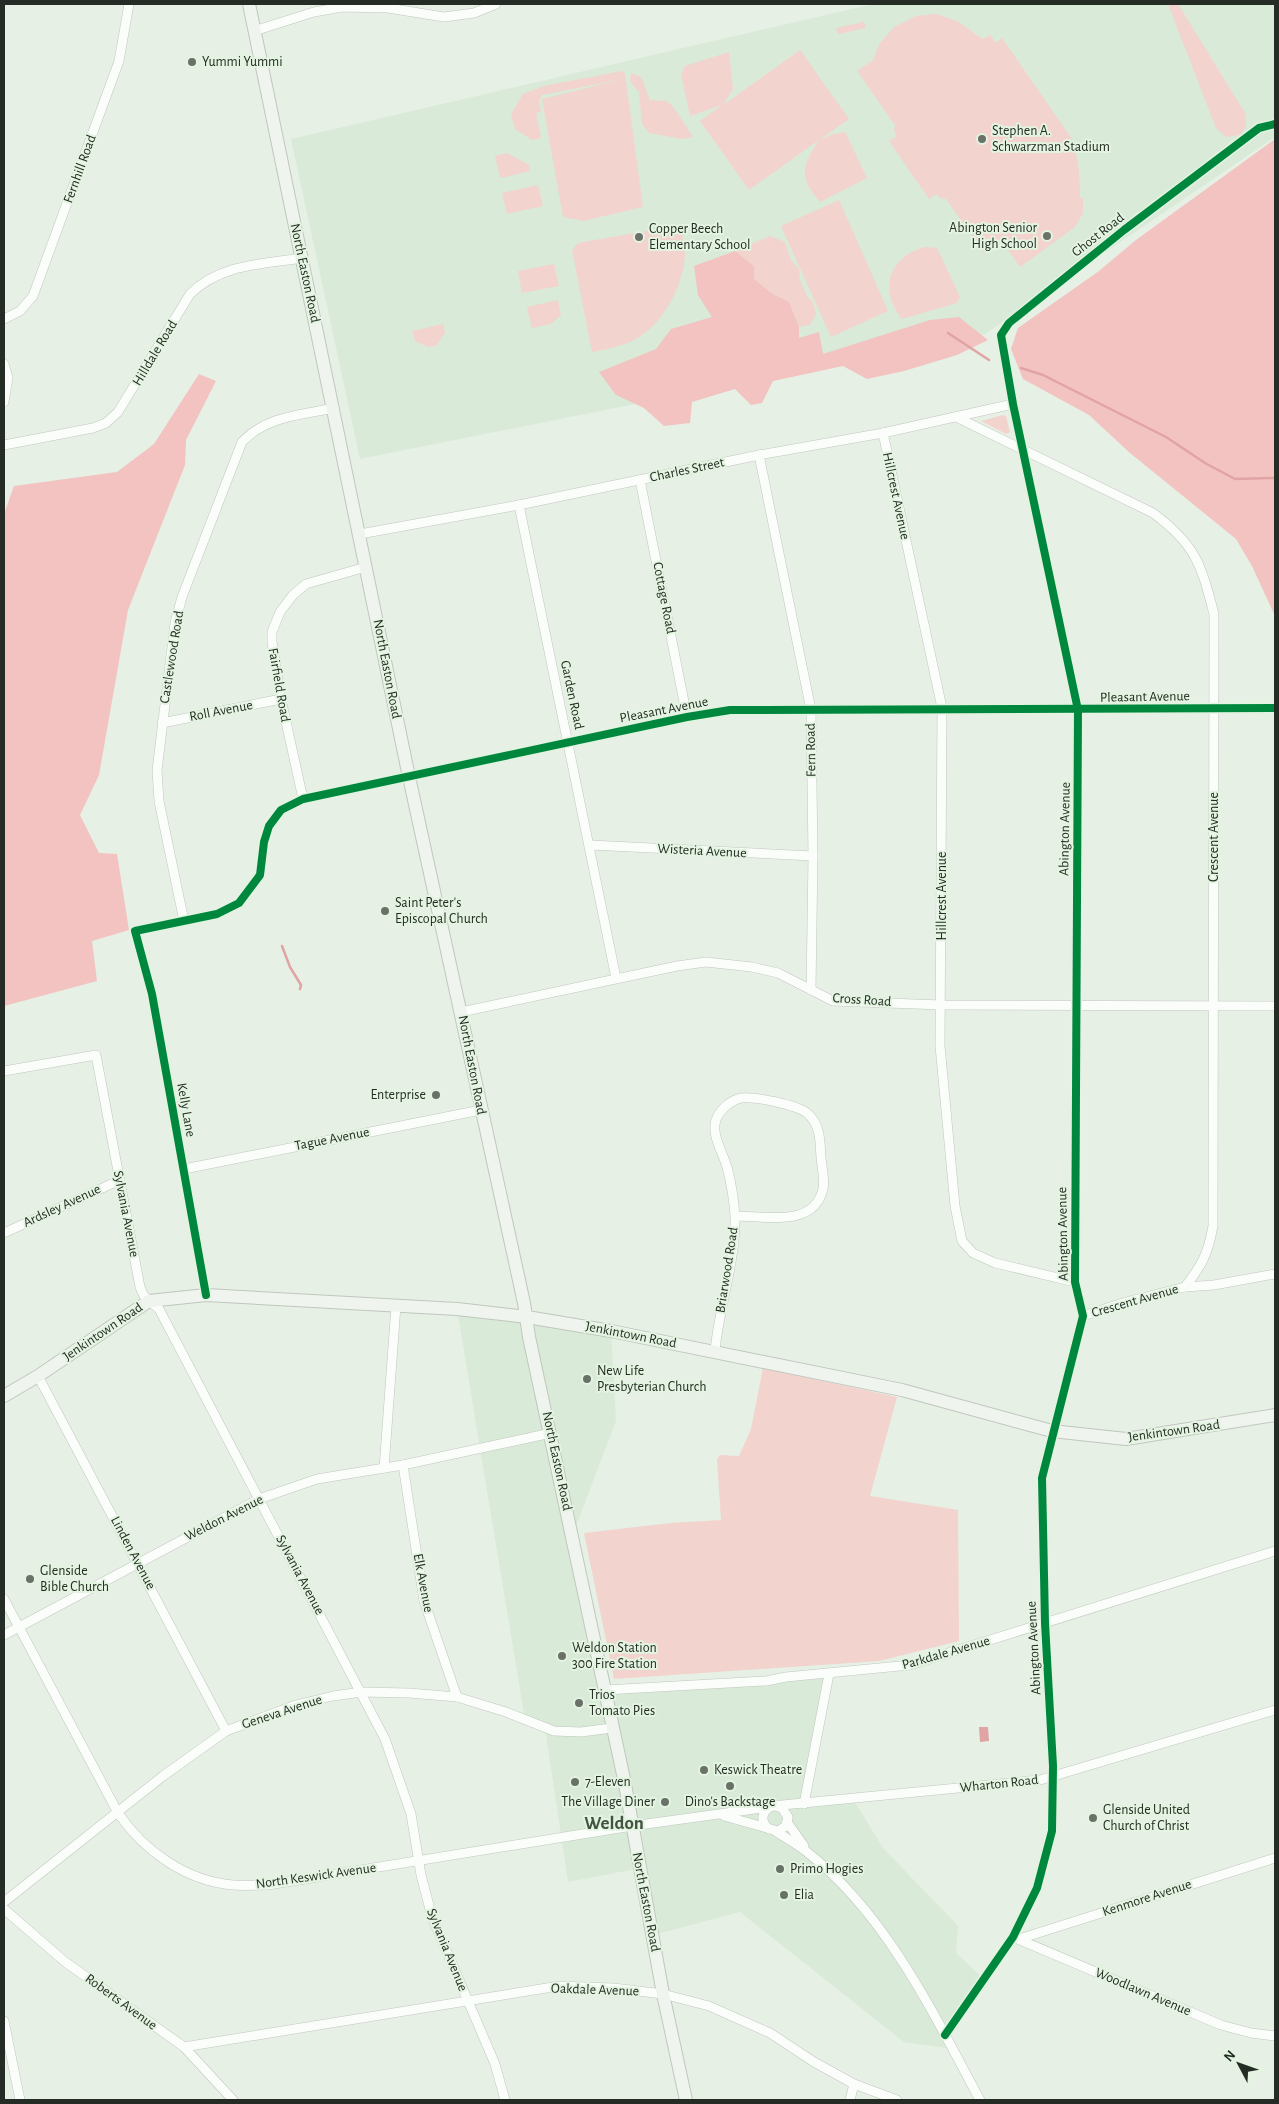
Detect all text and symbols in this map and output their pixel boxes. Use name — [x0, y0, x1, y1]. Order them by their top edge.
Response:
place label: Yummi Yummi — [202, 55, 283, 69]
marker: Yummi Yummi — [186, 56, 198, 68]
place label: Stephen A. Schwarzman Stadium — [992, 124, 1110, 154]
street label: Fernhill Road — [61, 133, 99, 205]
marker: Stephen A. Schwarzman Stadium — [976, 133, 988, 145]
street label: Ghost Road — [1069, 210, 1127, 260]
place label: Abington Senior High School — [949, 221, 1037, 251]
street label: North Easton Road — [288, 222, 322, 324]
place label: Copper Beech Elementary School — [649, 222, 751, 252]
marker: Abington Senior High School — [1041, 230, 1053, 242]
marker: Copper Beech Elementary School — [633, 231, 645, 243]
street label: Hilldale Road — [130, 318, 180, 388]
street label: Hillcrest Avenue — [880, 451, 912, 541]
street label: Charles Street — [648, 455, 726, 485]
street label: Cottage Road — [650, 561, 678, 635]
street label: Castlewood Road — [158, 610, 186, 704]
street label: North Easton Road — [370, 618, 404, 720]
street label: Fairfield Road — [266, 647, 292, 723]
street label: Garden Road — [558, 659, 586, 731]
street label: Pleasant Avenue — [1100, 689, 1190, 705]
street label: Pleasant Avenue — [618, 695, 710, 725]
street label: Roll Avenue — [188, 698, 254, 724]
street label: Fern Road — [804, 723, 818, 777]
street label: Abington Avenue — [1057, 782, 1073, 876]
street label: Crescent Avenue — [1207, 792, 1221, 882]
street label: Wisteria Avenue — [657, 842, 747, 860]
street label: Hillcrest Avenue — [935, 852, 949, 940]
place label: Saint Peter's Episcopal Church — [395, 896, 488, 926]
marker: Saint Peter's Episcopal Church — [379, 905, 391, 917]
street label: Cross Road — [832, 991, 892, 1009]
street label: North Easton Road — [455, 1014, 489, 1116]
street label: Kelly Lane — [174, 1082, 198, 1138]
place label: Enterprise — [370, 1088, 426, 1102]
marker: Enterprise — [430, 1089, 442, 1101]
street label: Tague Avenue — [293, 1125, 371, 1153]
street label: Sylvania Avenue — [111, 1169, 141, 1259]
street label: Ardsley Avenue — [21, 1182, 103, 1230]
street label: Abington Avenue — [1055, 1187, 1071, 1281]
street label: Briarwood Road — [713, 1226, 741, 1314]
street label: Crescent Avenue — [1090, 1282, 1180, 1320]
street label: Jenkintown Road — [61, 1300, 145, 1364]
street label: Jenkintown Road — [584, 1319, 678, 1351]
place label: New Life Presbyterian Church — [597, 1364, 706, 1394]
marker: New Life Presbyterian Church — [581, 1373, 593, 1385]
street label: North Easton Road — [540, 1410, 574, 1512]
street label: Jenkintown Road — [1127, 1418, 1221, 1444]
street label: Weldon Avenue — [182, 1492, 266, 1544]
street label: Linden Avenue — [108, 1514, 158, 1592]
street label: Sylvania Avenue — [273, 1533, 327, 1617]
street label: Elk Avenue — [410, 1552, 436, 1614]
place label: Glenside Bible Church — [40, 1564, 109, 1594]
marker: Glenside Bible Church — [24, 1573, 36, 1585]
street label: Abington Avenue — [1025, 1601, 1043, 1695]
street label: Parkdale Avenue — [900, 1634, 992, 1672]
place label: Weldon Station 300 Fire Station — [572, 1641, 657, 1671]
marker: Weldon Station 300 Fire Station — [556, 1650, 568, 1662]
place label: Trios Tomato Pies — [589, 1688, 655, 1718]
street label: Geneva Avenue — [240, 1692, 324, 1732]
marker: Trios Tomato Pies — [573, 1697, 585, 1709]
place label: Keswick Theatre — [714, 1763, 802, 1777]
marker: Keswick Theatre — [698, 1764, 710, 1776]
street label: Wharton Road — [959, 1773, 1039, 1795]
place label: 7-Eleven — [585, 1775, 631, 1789]
marker: 7-Eleven — [569, 1776, 581, 1788]
marker: Dino's Backstage — [724, 1780, 736, 1792]
place label: The Village Diner — [561, 1795, 655, 1809]
place label: Dino's Backstage — [685, 1795, 775, 1809]
marker: The Village Diner — [659, 1796, 671, 1808]
place label: Glenside United Church of Christ — [1103, 1803, 1190, 1833]
marker: Glenside United Church of Christ — [1087, 1812, 1099, 1824]
district label: Weldon — [584, 1814, 644, 1833]
street label: North Easton Road — [629, 1851, 663, 1953]
street label: North Keswick Avenue — [255, 1861, 377, 1891]
place label: Primo Hogies — [790, 1862, 863, 1876]
marker: Primo Hogies — [774, 1863, 786, 1875]
street label: Kenmore Avenue — [1101, 1877, 1193, 1919]
place label: Elia — [794, 1888, 815, 1902]
marker: Elia — [778, 1889, 790, 1901]
street label: Sylvania Avenue — [424, 1907, 470, 1993]
street label: Woodlawn Avenue — [1093, 1966, 1193, 2018]
street label: Roberts Avenue — [82, 1971, 160, 2033]
street label: Oakdale Avenue — [551, 1981, 639, 1999]
north arrow — [1214, 2039, 1264, 2089]
text: N — [1221, 2048, 1238, 2064]

